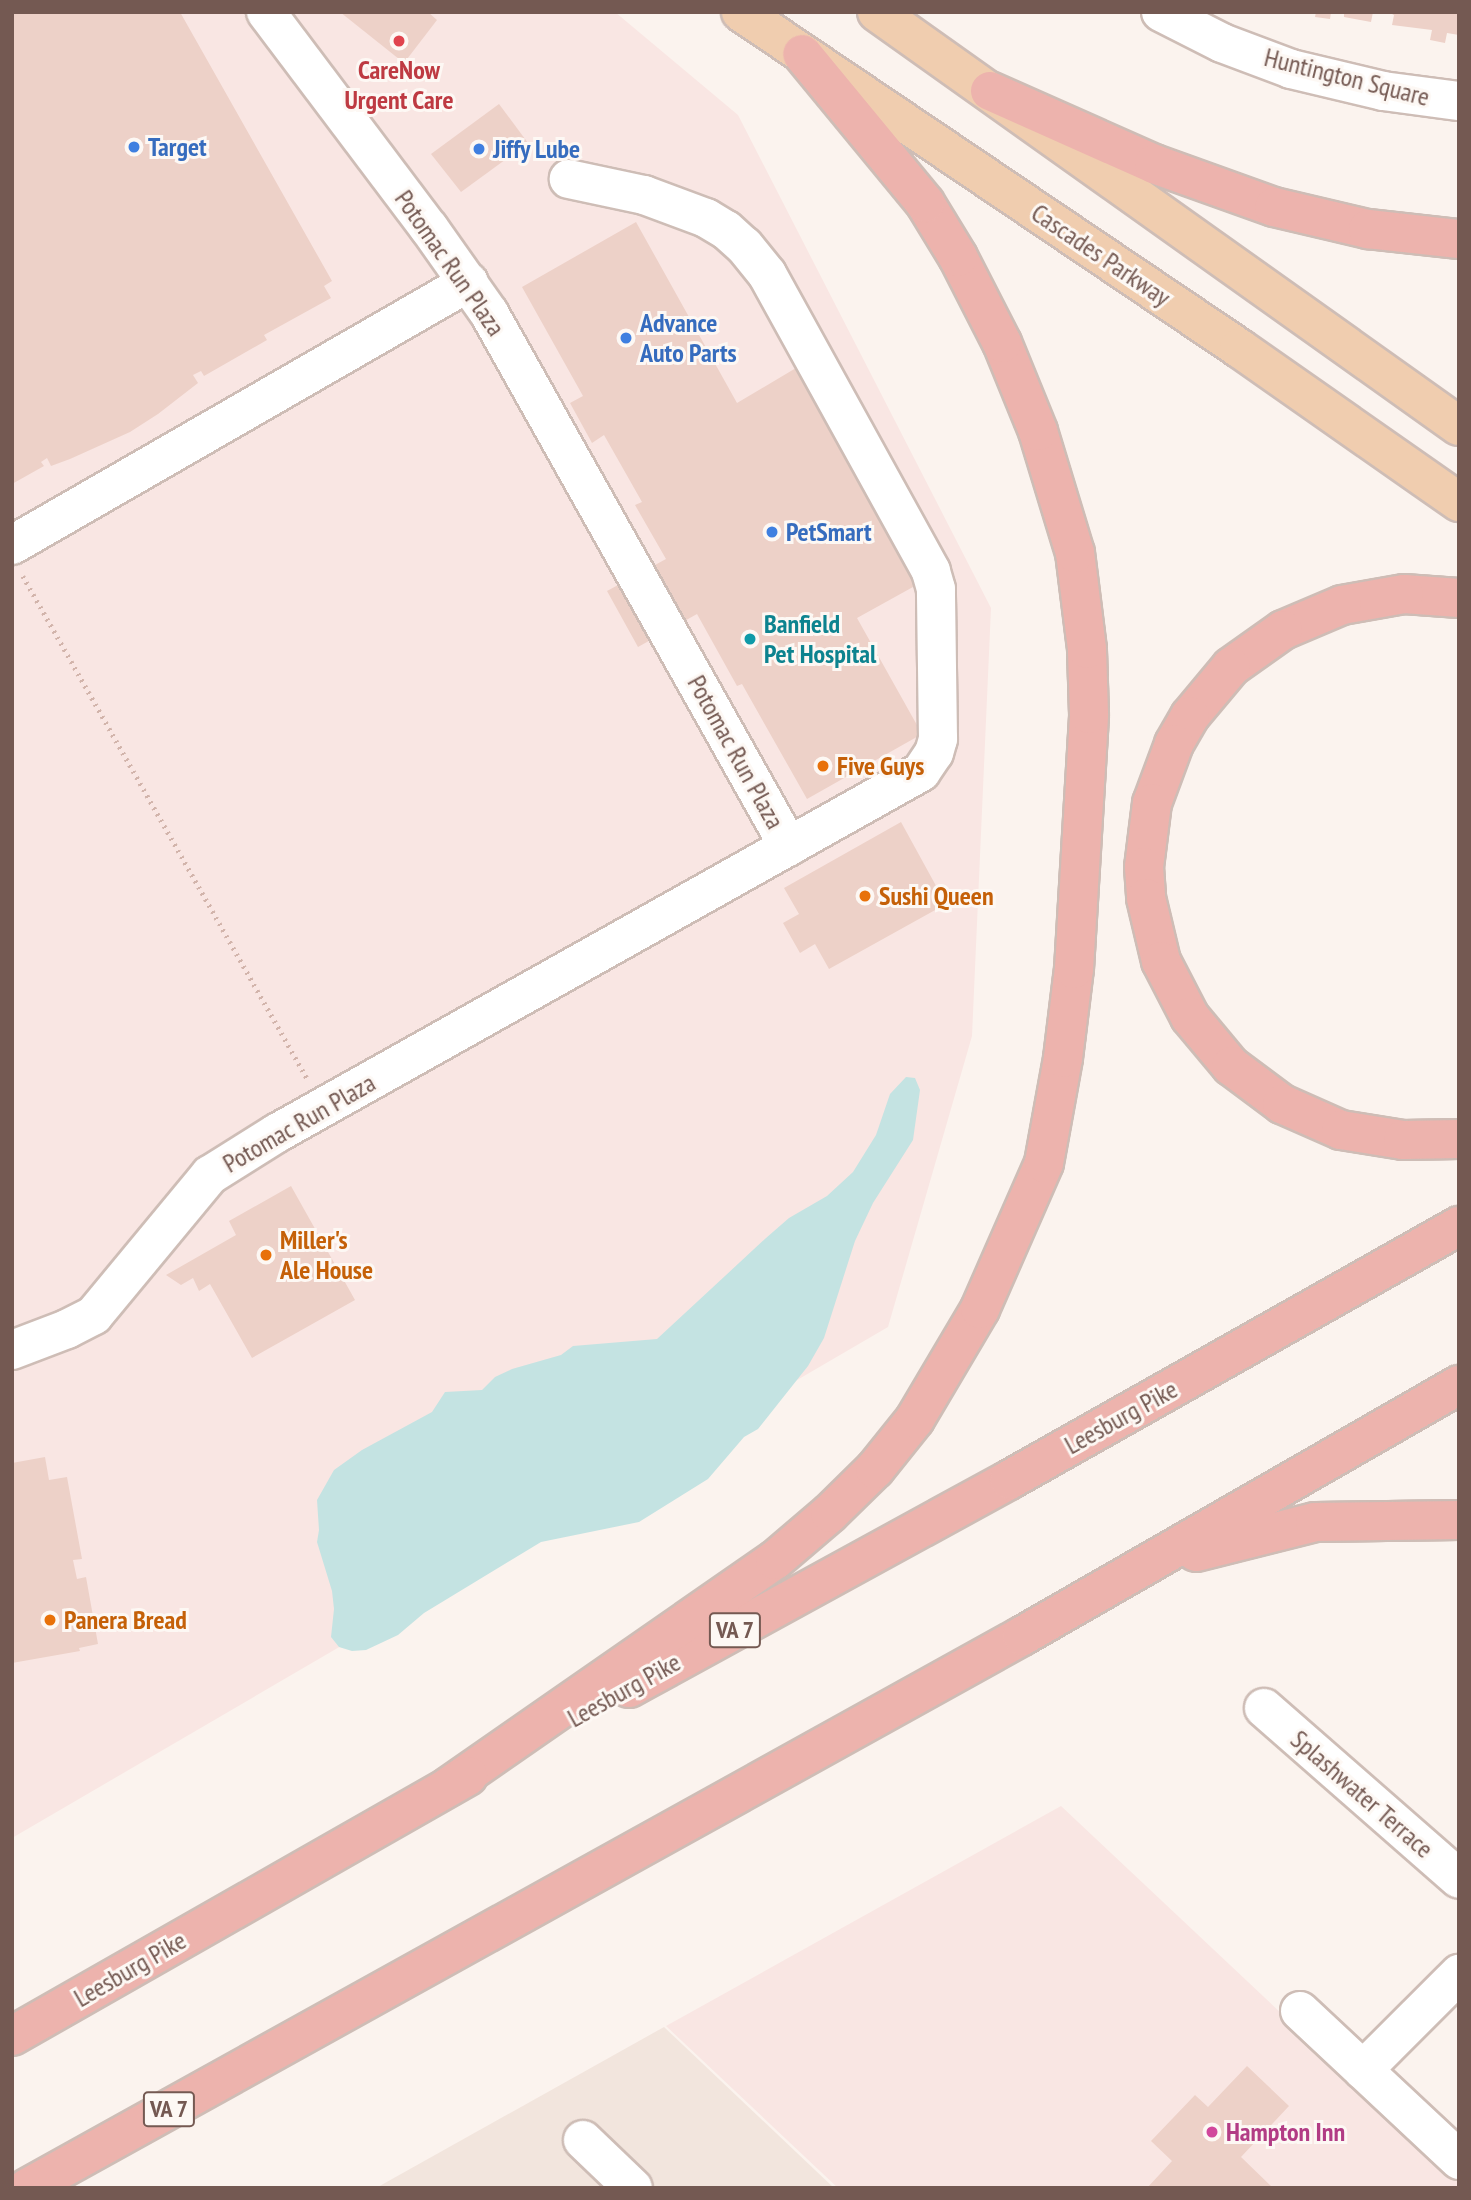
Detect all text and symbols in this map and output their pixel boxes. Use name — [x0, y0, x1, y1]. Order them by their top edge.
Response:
marker: CareNow Urgent Care — [389, 31, 409, 51]
street label: Huntington Square — [1261, 41, 1433, 113]
place label: CareNow Urgent Care — [344, 54, 454, 116]
place label: Target — [148, 131, 207, 163]
place label: Jiffy Lube — [493, 133, 581, 165]
marker: Target — [126, 139, 142, 155]
marker: Jiffy Lube — [471, 141, 487, 157]
street label: Potomac Run Plaza — [388, 184, 512, 342]
street label: Cascades Parkway — [1026, 197, 1176, 313]
place label: Advance Auto Parts — [640, 307, 737, 368]
marker: Advance Auto Parts — [618, 330, 634, 346]
place label: PetSmart — [786, 516, 872, 548]
marker: PetSmart — [764, 524, 780, 540]
place label: Banfield Pet Hospital — [764, 608, 876, 670]
marker: Banfield Pet Hospital — [742, 631, 758, 647]
street label: Potomac Run Plaza — [681, 670, 791, 834]
place label: Five Guys — [837, 750, 925, 782]
marker: Five Guys — [815, 758, 831, 774]
place label: Sushi Queen — [879, 880, 994, 912]
marker: Sushi Queen — [857, 888, 873, 904]
street label: Potomac Run Plaza — [217, 1067, 381, 1179]
place label: Miller's Ale House — [280, 1224, 373, 1286]
marker: Miller's Ale House — [258, 1247, 274, 1263]
street label: Leesburg Pike — [1059, 1373, 1183, 1461]
place label: Panera Bread — [64, 1604, 187, 1636]
road number: VA 7 — [707, 1610, 763, 1650]
marker: Panera Bread — [42, 1612, 58, 1628]
street label: Leesburg Pike — [562, 1646, 686, 1734]
street label: Splashwater Terrace — [1284, 1723, 1440, 1865]
street label: Leesburg Pike — [68, 1924, 192, 2014]
road number: VA 7 — [141, 2088, 197, 2130]
place label: Hampton Inn — [1226, 2116, 1345, 2148]
marker: Hampton Inn — [1204, 2124, 1220, 2140]

